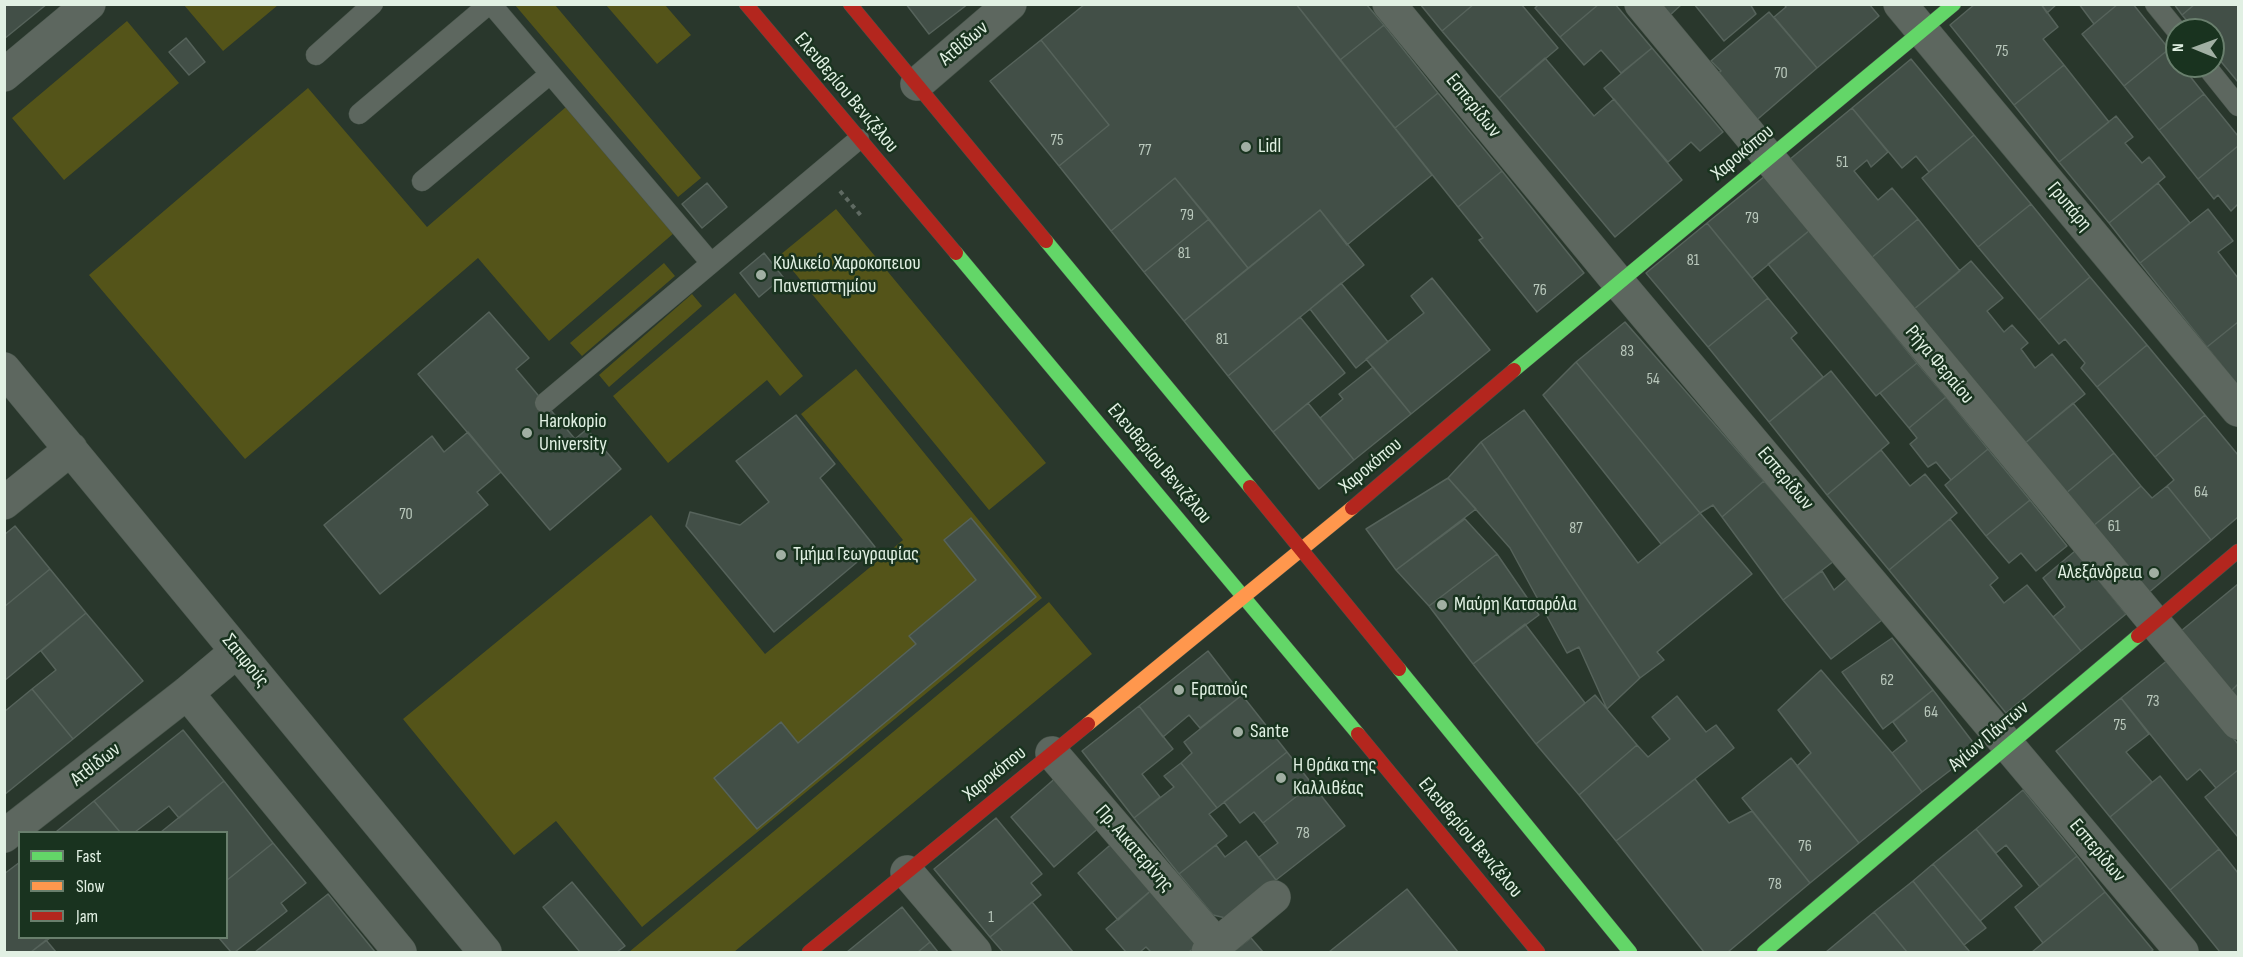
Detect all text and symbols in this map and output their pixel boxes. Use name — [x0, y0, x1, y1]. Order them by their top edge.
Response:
street label: Ατθίδων — [935, 17, 993, 71]
north arrow — [2165, 18, 2225, 78]
street label: Ελευθερίου Βενιζέλου — [789, 28, 903, 158]
house number: 75 — [1996, 42, 2008, 62]
text: N — [2169, 43, 2188, 52]
house number: 70 — [1774, 64, 1788, 84]
street label: Εσπερίδων — [1440, 69, 1506, 143]
street label: Χαροκόπου — [1707, 120, 1779, 186]
house number: 75 — [1051, 131, 1063, 151]
place label: Lidl — [1258, 135, 1281, 159]
marker: Lidl — [1239, 140, 1253, 154]
house number: 77 — [1139, 141, 1151, 161]
house number: 51 — [1836, 153, 1848, 173]
street label: Γρυπάρη — [2041, 177, 2097, 237]
house number: 79 — [1180, 206, 1194, 226]
house number: 79 — [1745, 209, 1759, 229]
house number: 81 — [1178, 244, 1190, 264]
house number: 81 — [1687, 251, 1699, 271]
place label: Κυλικείο Χαροκοπειου Πανεπιστημίου — [773, 252, 921, 299]
marker: Κυλικείο Χαροκοπειου Πανεπιστημίου — [754, 268, 768, 282]
house number: 76 — [1533, 281, 1547, 301]
street label: Ρήγα Φεραίου — [1899, 321, 1979, 409]
house number: 81 — [1216, 330, 1228, 350]
house number: 83 — [1620, 342, 1634, 362]
house number: 54 — [1646, 370, 1660, 390]
street label: Ελευθερίου Βενιζέλου — [1102, 399, 1216, 529]
place label: Harokopio University — [539, 410, 607, 457]
marker: Harokopio University — [520, 426, 534, 440]
street label: Χαροκόπου — [1335, 433, 1407, 499]
street label: Εσπερίδων — [1752, 443, 1818, 515]
house number: 64 — [2194, 483, 2208, 503]
house number: 70 — [399, 505, 413, 525]
house number: 61 — [2108, 517, 2120, 537]
house number: 87 — [1569, 519, 1583, 539]
place label: Τμήμα Γεωγραφίας — [793, 543, 919, 567]
marker: Τμήμα Γεωγραφίας — [774, 548, 788, 562]
place label: Αλεξάνδρεια — [2058, 561, 2142, 585]
marker: Αλεξάνδρεια — [2147, 566, 2161, 580]
place label: Μαύρη Κατσαρόλα — [1454, 593, 1577, 617]
marker: Μαύρη Κατσαρόλα — [1435, 598, 1449, 612]
street label: Σαπφούς — [216, 630, 274, 692]
house number: 62 — [1880, 671, 1894, 691]
place label: Ερατούς — [1191, 678, 1248, 702]
marker: Ερατούς — [1172, 683, 1186, 697]
house number: 73 — [2146, 692, 2160, 712]
street label: Αγίων Πάντων — [1944, 697, 2034, 777]
house number: 64 — [1924, 703, 1938, 723]
house number: 75 — [2114, 716, 2126, 736]
place label: Sante — [1250, 720, 1289, 744]
marker: Sante — [1231, 725, 1245, 739]
street label: Ατθίδων — [66, 738, 126, 792]
street label: Χαροκόπου — [959, 741, 1031, 807]
place label: Η Θράκα της Καλλιθέας — [1293, 754, 1376, 801]
marker: Η Θράκα της Καλλιθέας — [1274, 771, 1288, 785]
street label: Ελευθερίου Βενιζέλου — [1413, 773, 1527, 903]
street label: Πρ. Αικατερίνης — [1090, 801, 1178, 897]
street label: Εσπερίδων — [2064, 815, 2130, 887]
house number: 78 — [1296, 824, 1310, 844]
legend — [18, 831, 228, 939]
house number: 76 — [1798, 837, 1812, 857]
text: Fast — [76, 846, 101, 867]
house number: 78 — [1768, 875, 1782, 895]
text: Slow — [76, 876, 105, 897]
text: Jam — [76, 906, 98, 927]
house number: 1 — [988, 908, 994, 928]

